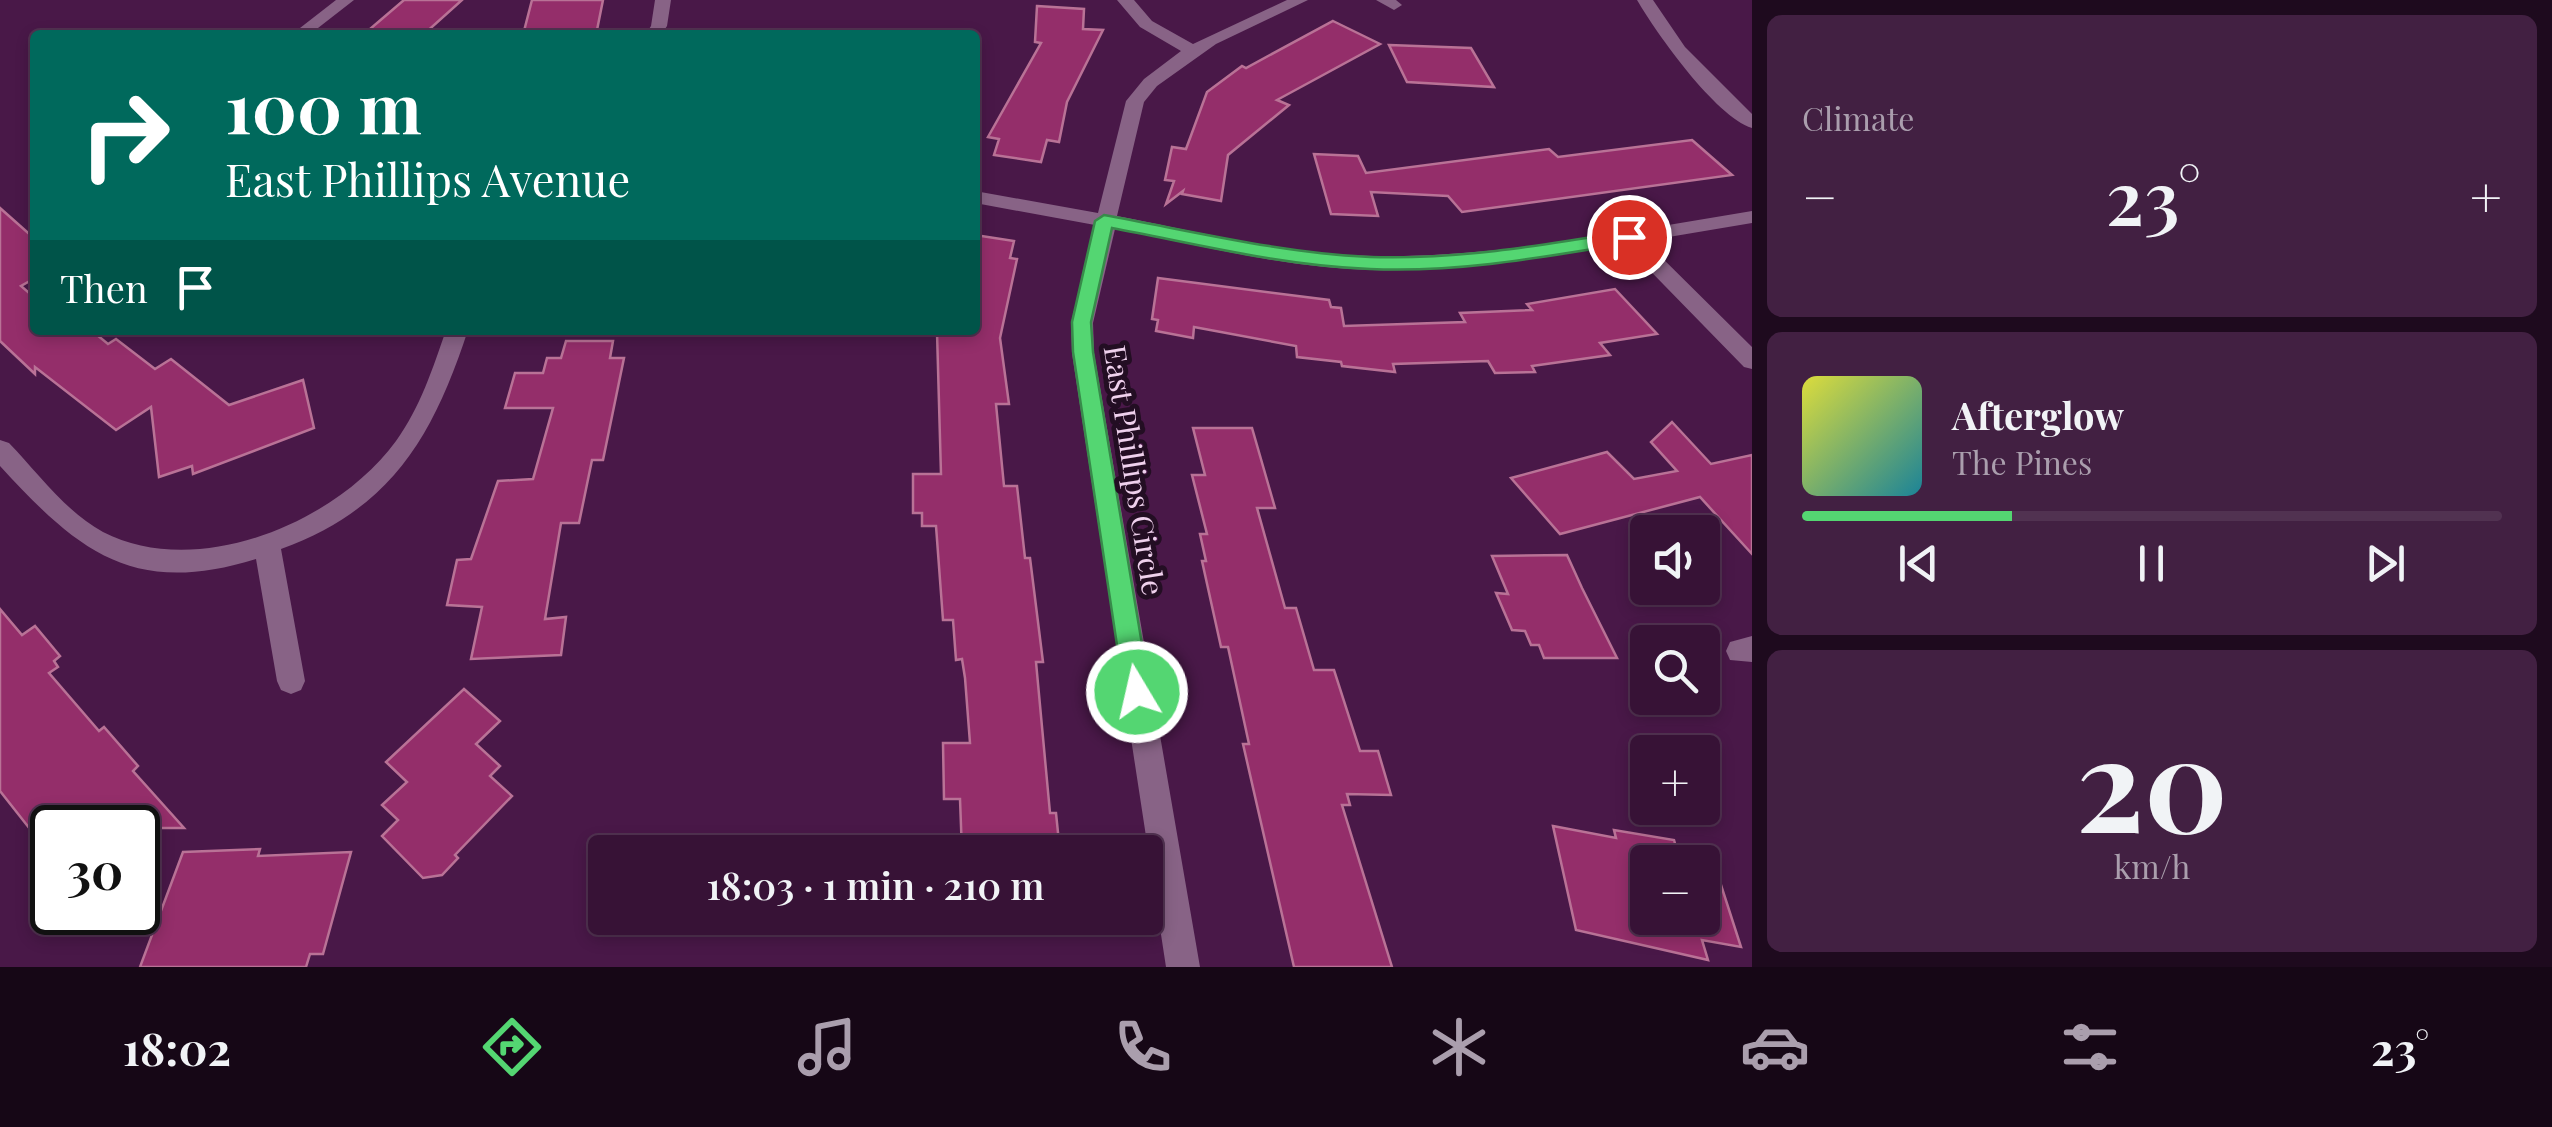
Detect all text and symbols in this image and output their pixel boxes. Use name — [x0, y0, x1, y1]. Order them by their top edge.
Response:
text: 100 m — [225, 58, 422, 152]
icon: right — [60, 70, 190, 200]
text: Climate — [1802, 96, 1914, 139]
text: 23° — [2106, 145, 2201, 245]
text: East Phillips Avenue — [225, 148, 630, 208]
text: − — [1802, 158, 1838, 232]
text: + — [2470, 158, 2502, 232]
pin — [1587, 195, 1672, 280]
icon: arrive — [1602, 210, 1657, 265]
icon: arrive — [168, 260, 223, 315]
text: Then — [60, 262, 148, 313]
street label: East Phillips Circle — [1096, 342, 1174, 598]
text: Afterglow — [1952, 389, 2124, 440]
text: The Pines — [1952, 440, 2092, 483]
map controls — [1630, 515, 1720, 935]
button: sound — [1630, 515, 1720, 605]
icon: previous — [1891, 536, 1946, 591]
icon: pause — [2124, 536, 2179, 591]
icon: next — [2358, 536, 2413, 591]
button: search — [1630, 625, 1720, 715]
position arrow — [1085, 640, 1189, 744]
text: 20 — [2076, 692, 2228, 866]
button: + — [1630, 735, 1720, 825]
speed limit sign: 30 — [30, 805, 160, 935]
text: km/h — [2114, 844, 2190, 887]
button: − — [1630, 845, 1720, 935]
text: 18:03 · 1 min · 210 m — [706, 859, 1045, 910]
icon: directions — [477, 1012, 547, 1082]
icon: music — [792, 1012, 862, 1082]
icon: phone — [1108, 1012, 1178, 1082]
icon: climate — [1424, 1012, 1494, 1082]
icon: car — [1740, 1012, 1810, 1082]
icon: filters — [2055, 1012, 2125, 1082]
text: 18:02 — [123, 1017, 231, 1077]
text: 23° — [2371, 1017, 2429, 1077]

